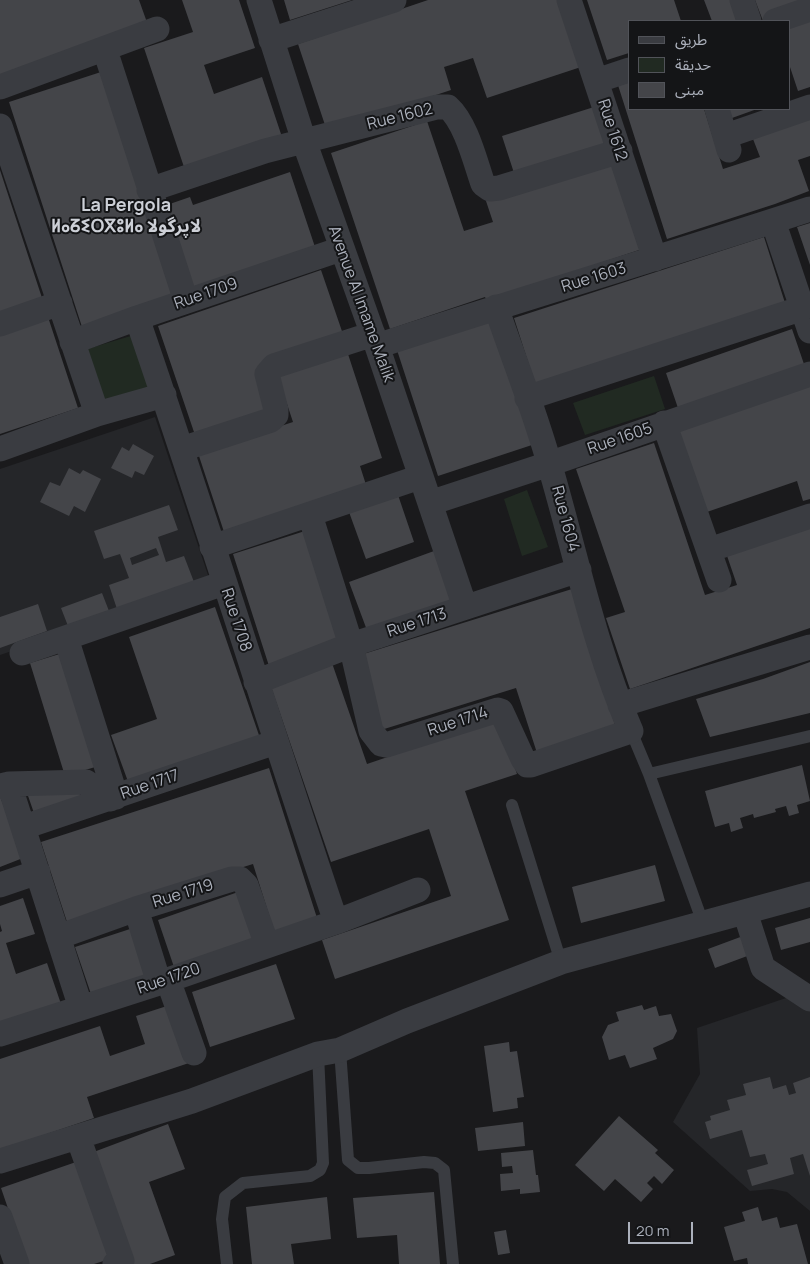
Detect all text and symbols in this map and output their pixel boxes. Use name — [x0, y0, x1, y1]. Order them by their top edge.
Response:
legend — [628, 20, 790, 110]
text: طريق — [675, 29, 707, 50]
text: حديقة — [675, 54, 711, 75]
text: مبنى — [675, 79, 704, 100]
street label: Rue 1612 — [593, 97, 631, 163]
street label: Rue 1602 — [365, 100, 435, 134]
district label: La Pergola ⵍⴰⵒⵉⵔⴳⵓⵍⴰ لاپرگولا — [51, 195, 201, 238]
street label: Avenue Al Imame Malik — [324, 223, 398, 385]
street label: Rue 1603 — [559, 259, 629, 297]
street label: Rue 1709 — [172, 274, 240, 314]
street label: Rue 1605 — [585, 419, 655, 459]
street label: Rue 1604 — [547, 484, 583, 554]
street label: Rue 1708 — [217, 586, 255, 654]
street label: Rue 1713 — [385, 604, 449, 642]
street label: Rue 1714 — [426, 703, 490, 741]
street label: Rue 1717 — [118, 766, 182, 804]
street label: Rue 1719 — [150, 876, 216, 912]
street label: Rue 1720 — [135, 959, 203, 999]
scale bar — [630, 1212, 695, 1244]
text: 20 m — [636, 1220, 669, 1241]

